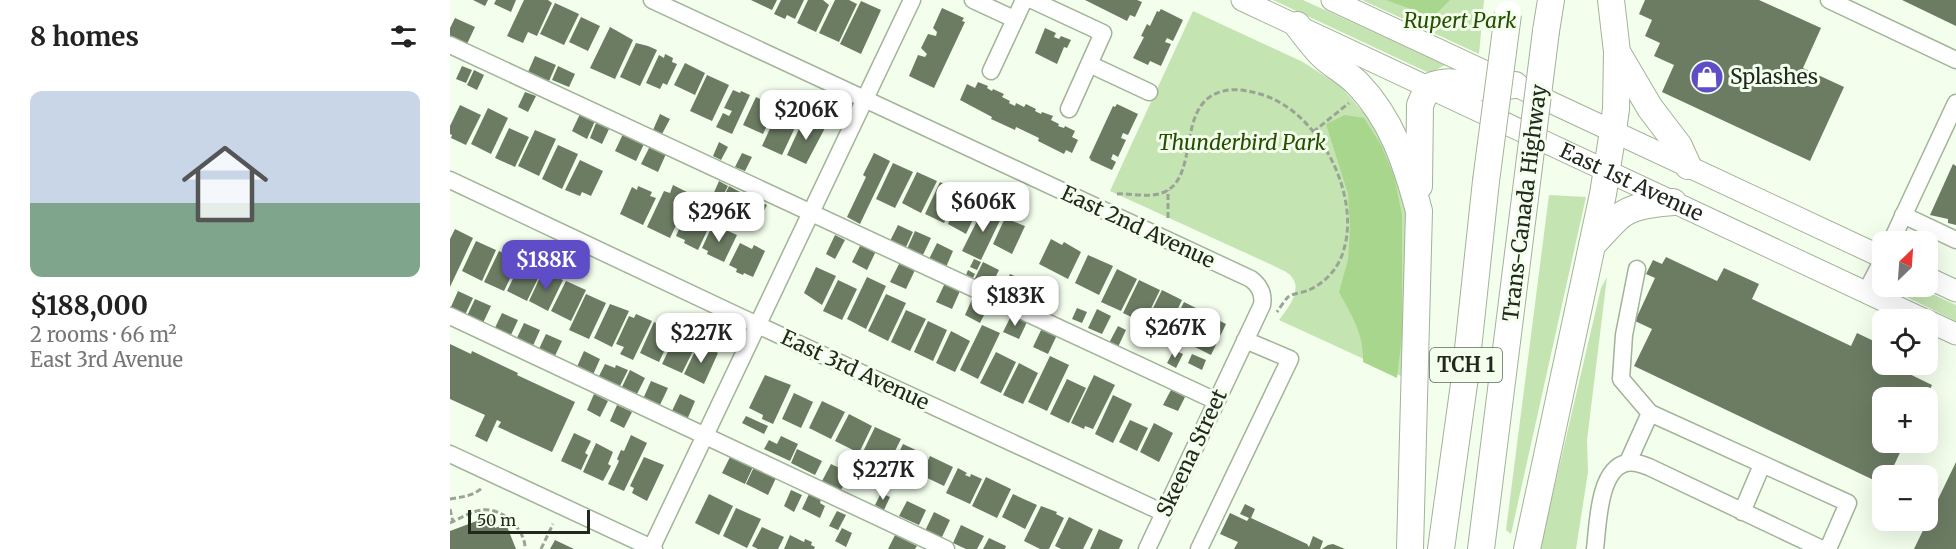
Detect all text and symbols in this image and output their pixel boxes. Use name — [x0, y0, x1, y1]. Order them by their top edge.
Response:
park label: Rupert Park — [1403, 7, 1517, 34]
text: 8 homes — [30, 20, 139, 53]
icon: filters — [387, 20, 420, 53]
shop icon: Splashes — [1689, 59, 1725, 95]
place label: Splashes — [1730, 63, 1818, 90]
street label: Trans-Canada Highway — [1497, 82, 1553, 323]
pin: $206K — [764, 90, 848, 141]
text: $206K — [774, 97, 838, 122]
park label: Thunderbird Park — [1158, 129, 1327, 156]
icon: home — [171, 130, 279, 238]
street label: East 1st Avenue — [1555, 137, 1708, 227]
street label: East 2nd Avenue — [1057, 179, 1219, 274]
pin: $606K — [941, 182, 1025, 233]
text: $606K — [950, 189, 1016, 214]
pin: $296K — [677, 192, 761, 243]
text: $296K — [687, 199, 751, 224]
north arrow — [1872, 231, 1938, 297]
map controls — [1872, 231, 1938, 531]
pin: $188K — [504, 240, 588, 291]
text: $188K — [516, 247, 576, 272]
pin: $183K — [973, 276, 1057, 327]
text: $183K — [986, 283, 1044, 308]
text: $188,000 — [30, 289, 148, 322]
pin: $267K — [1133, 308, 1217, 359]
button: locate — [1872, 309, 1938, 375]
pin: $227K — [659, 313, 743, 364]
text: $267K — [1144, 315, 1206, 340]
text: $227K — [670, 320, 732, 345]
text: 2 rooms · 66 m² — [30, 322, 177, 347]
street label: East 3rd Avenue — [777, 323, 934, 416]
text: East 3rd Avenue — [30, 347, 183, 372]
road number: TCH 1 — [1430, 348, 1502, 382]
street label: Skeena Street — [1150, 385, 1233, 521]
button: + — [1872, 387, 1938, 453]
pin: $227K — [841, 450, 925, 501]
text: $227K — [852, 457, 914, 482]
button: − — [1872, 465, 1938, 531]
scale bar — [468, 507, 590, 534]
text: 50 m — [477, 510, 516, 530]

